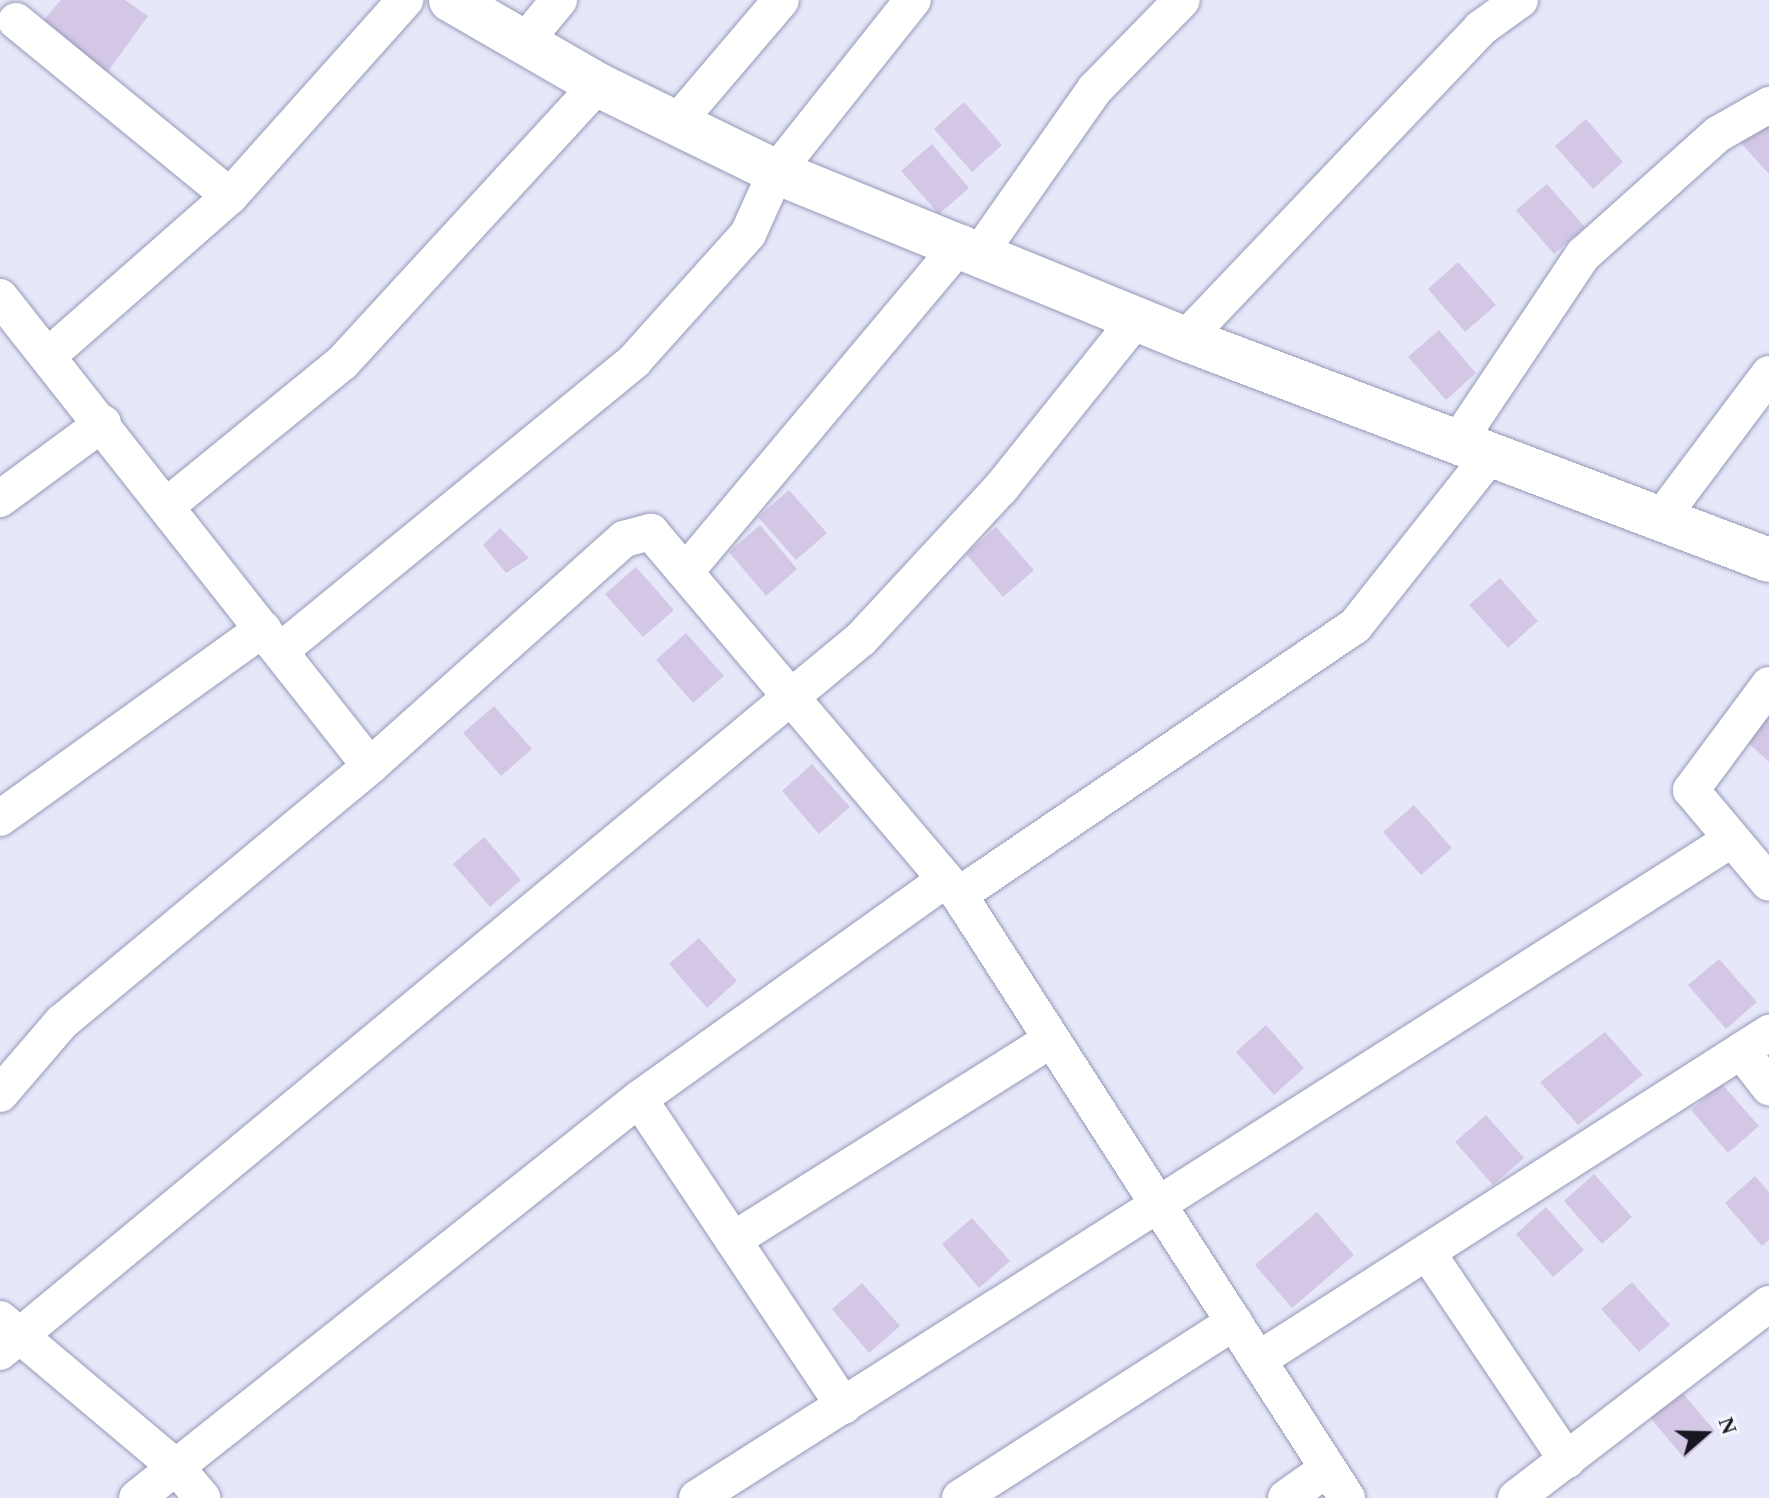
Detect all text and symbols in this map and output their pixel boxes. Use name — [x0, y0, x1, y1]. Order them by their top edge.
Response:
north arrow — [1665, 1394, 1745, 1474]
text: N — [1714, 1414, 1742, 1437]

